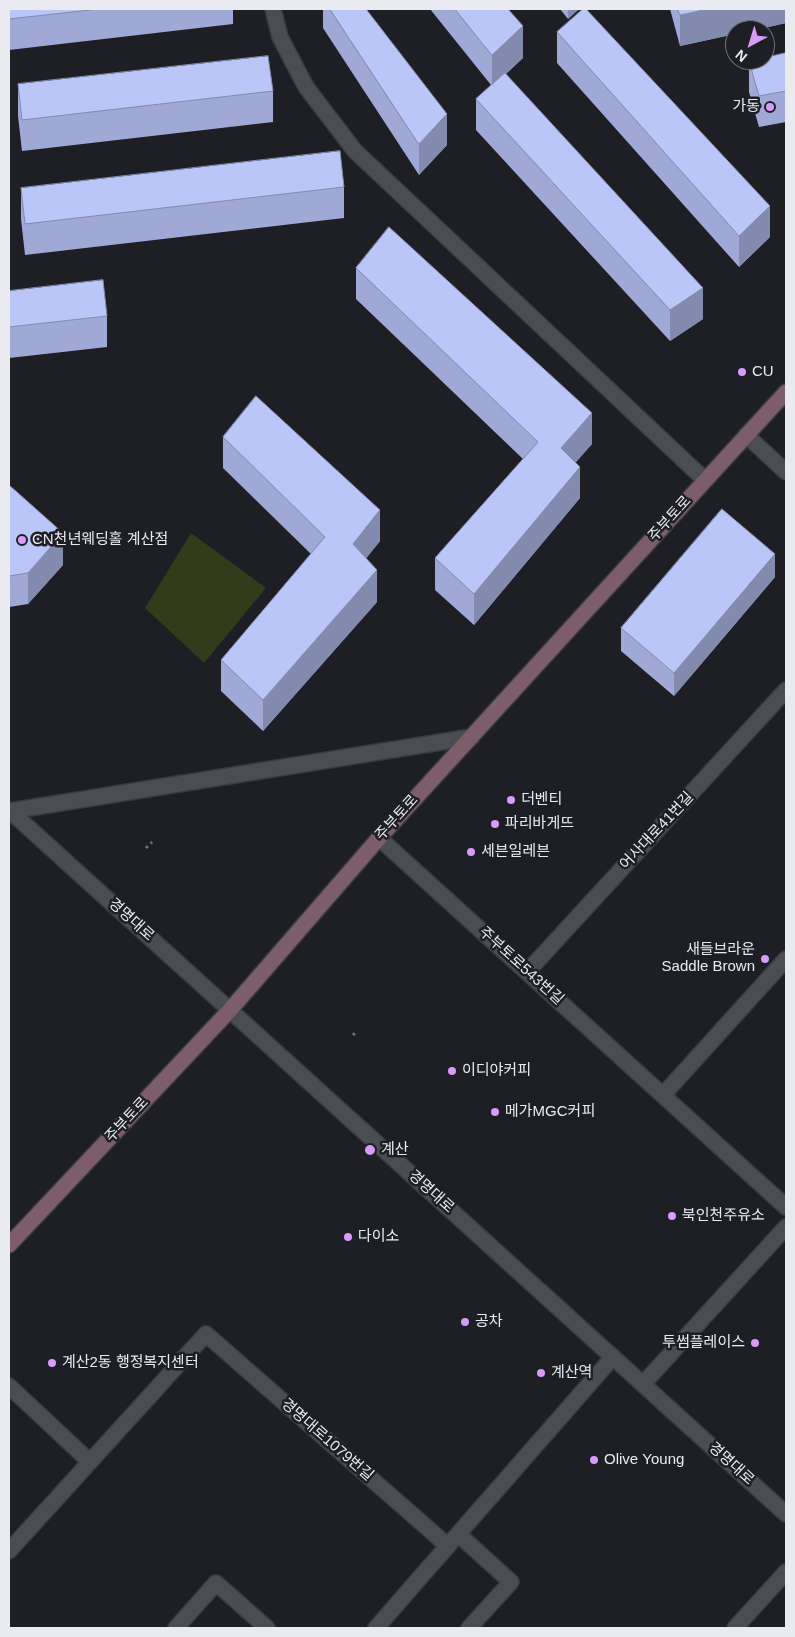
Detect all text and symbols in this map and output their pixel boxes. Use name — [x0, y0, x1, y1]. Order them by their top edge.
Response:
north arrow — [725, 20, 775, 70]
text: N — [732, 46, 750, 65]
place label: 가동 — [732, 98, 760, 116]
marker: 가동 — [764, 101, 776, 113]
place label: CU — [752, 363, 774, 381]
marker: CU — [736, 366, 748, 378]
street label: 주부토로 — [645, 492, 695, 546]
place label: CN천년웨딩홀 계산점 — [32, 531, 168, 549]
marker: CN천년웨딩홀 계산점 — [16, 534, 28, 546]
street label: 어사대로41번길 — [616, 788, 698, 874]
street label: 주부토로 — [372, 791, 422, 845]
place label: 더벤티 — [521, 791, 562, 809]
marker: 더벤티 — [505, 794, 517, 806]
place label: 파리바게뜨 — [505, 815, 574, 833]
marker: 파리바게뜨 — [489, 818, 501, 830]
place label: 세븐일레븐 — [481, 843, 550, 861]
marker: 세븐일레븐 — [465, 846, 477, 858]
street label: 경명대로 — [104, 895, 158, 945]
street label: 주부토로543번길 — [475, 923, 567, 1009]
place label: 새들브라운 Saddle Brown — [662, 941, 755, 976]
marker: 새들브라운 Saddle Brown — [759, 953, 771, 965]
place label: 이디야커피 — [462, 1062, 531, 1080]
marker: 이디야커피 — [446, 1065, 458, 1077]
street label: 주부토로 — [102, 1094, 152, 1146]
place label: 메가MGC커피 — [505, 1103, 595, 1121]
marker: 메가MGC커피 — [489, 1106, 501, 1118]
place label: 계산 — [381, 1141, 409, 1159]
marker: 계산 — [363, 1143, 377, 1157]
street label: 경명대로 — [404, 1167, 458, 1217]
place label: 북인천주유소 — [682, 1207, 765, 1225]
marker: 북인천주유소 — [666, 1210, 678, 1222]
place label: 다이소 — [358, 1228, 399, 1246]
marker: 다이소 — [342, 1231, 354, 1243]
place label: 공차 — [475, 1313, 503, 1331]
marker: 공차 — [459, 1316, 471, 1328]
place label: 투썸플레이스 — [662, 1334, 745, 1352]
marker: 투썸플레이스 — [749, 1337, 761, 1349]
place label: 계산2동 행정복지센터 — [62, 1354, 199, 1372]
marker: 계산2동 행정복지센터 — [46, 1357, 58, 1369]
place label: 계산역 — [551, 1364, 592, 1382]
marker: 계산역 — [535, 1367, 547, 1379]
street label: 경명대로1079번길 — [277, 1395, 377, 1485]
street label: 경명대로 — [704, 1439, 758, 1489]
place label: Olive Young — [604, 1451, 684, 1469]
marker: Olive Young — [588, 1454, 600, 1466]

